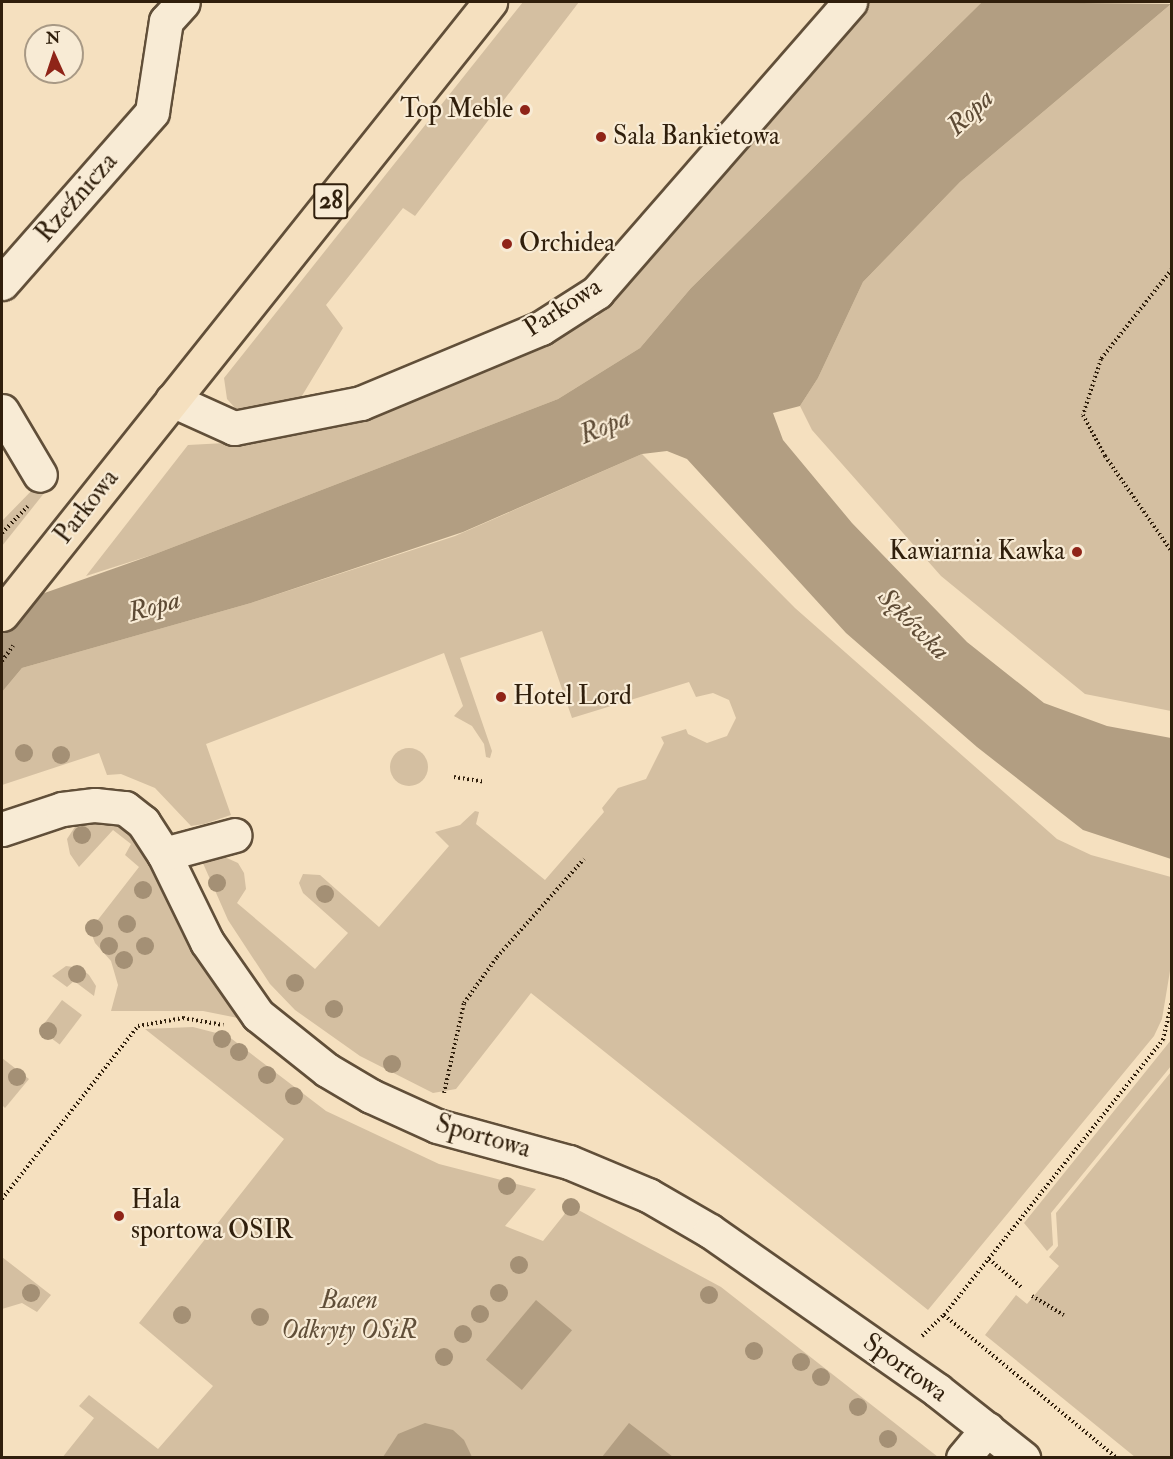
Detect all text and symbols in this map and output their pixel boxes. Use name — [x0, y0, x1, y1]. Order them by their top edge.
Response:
north arrow — [24, 24, 84, 84]
text: N — [45, 28, 61, 48]
water label: Ropa — [940, 82, 1000, 142]
place label: Top Meble — [400, 94, 513, 126]
marker: Top Meble — [518, 103, 532, 117]
place label: Sala Bankietowa — [613, 121, 780, 153]
marker: Sala Bankietowa — [594, 130, 608, 144]
street label: Rzeźnicza — [30, 147, 124, 249]
road number: 28 — [313, 180, 349, 222]
place label: Orchidea — [519, 228, 615, 260]
marker: Orchidea — [500, 237, 514, 251]
street label: Parkowa — [519, 272, 607, 344]
water label: Ropa — [574, 401, 636, 451]
street label: Parkowa — [48, 464, 126, 550]
place label: Kawiarnia Kawka — [889, 536, 1065, 568]
marker: Kawiarnia Kawka — [1070, 545, 1084, 559]
water label: Sękówka — [871, 581, 957, 667]
water label: Ropa — [124, 583, 184, 629]
place label: Hotel Lord — [513, 681, 632, 713]
marker: Hotel Lord — [494, 690, 508, 704]
street label: Sportowa — [432, 1109, 534, 1165]
place label: Hala sportowa OSIR — [131, 1185, 293, 1246]
marker: Hala sportowa OSIR — [112, 1209, 126, 1223]
park label: Basen Odkryty OSiR — [281, 1285, 417, 1346]
street label: Sportowa — [857, 1327, 953, 1409]

